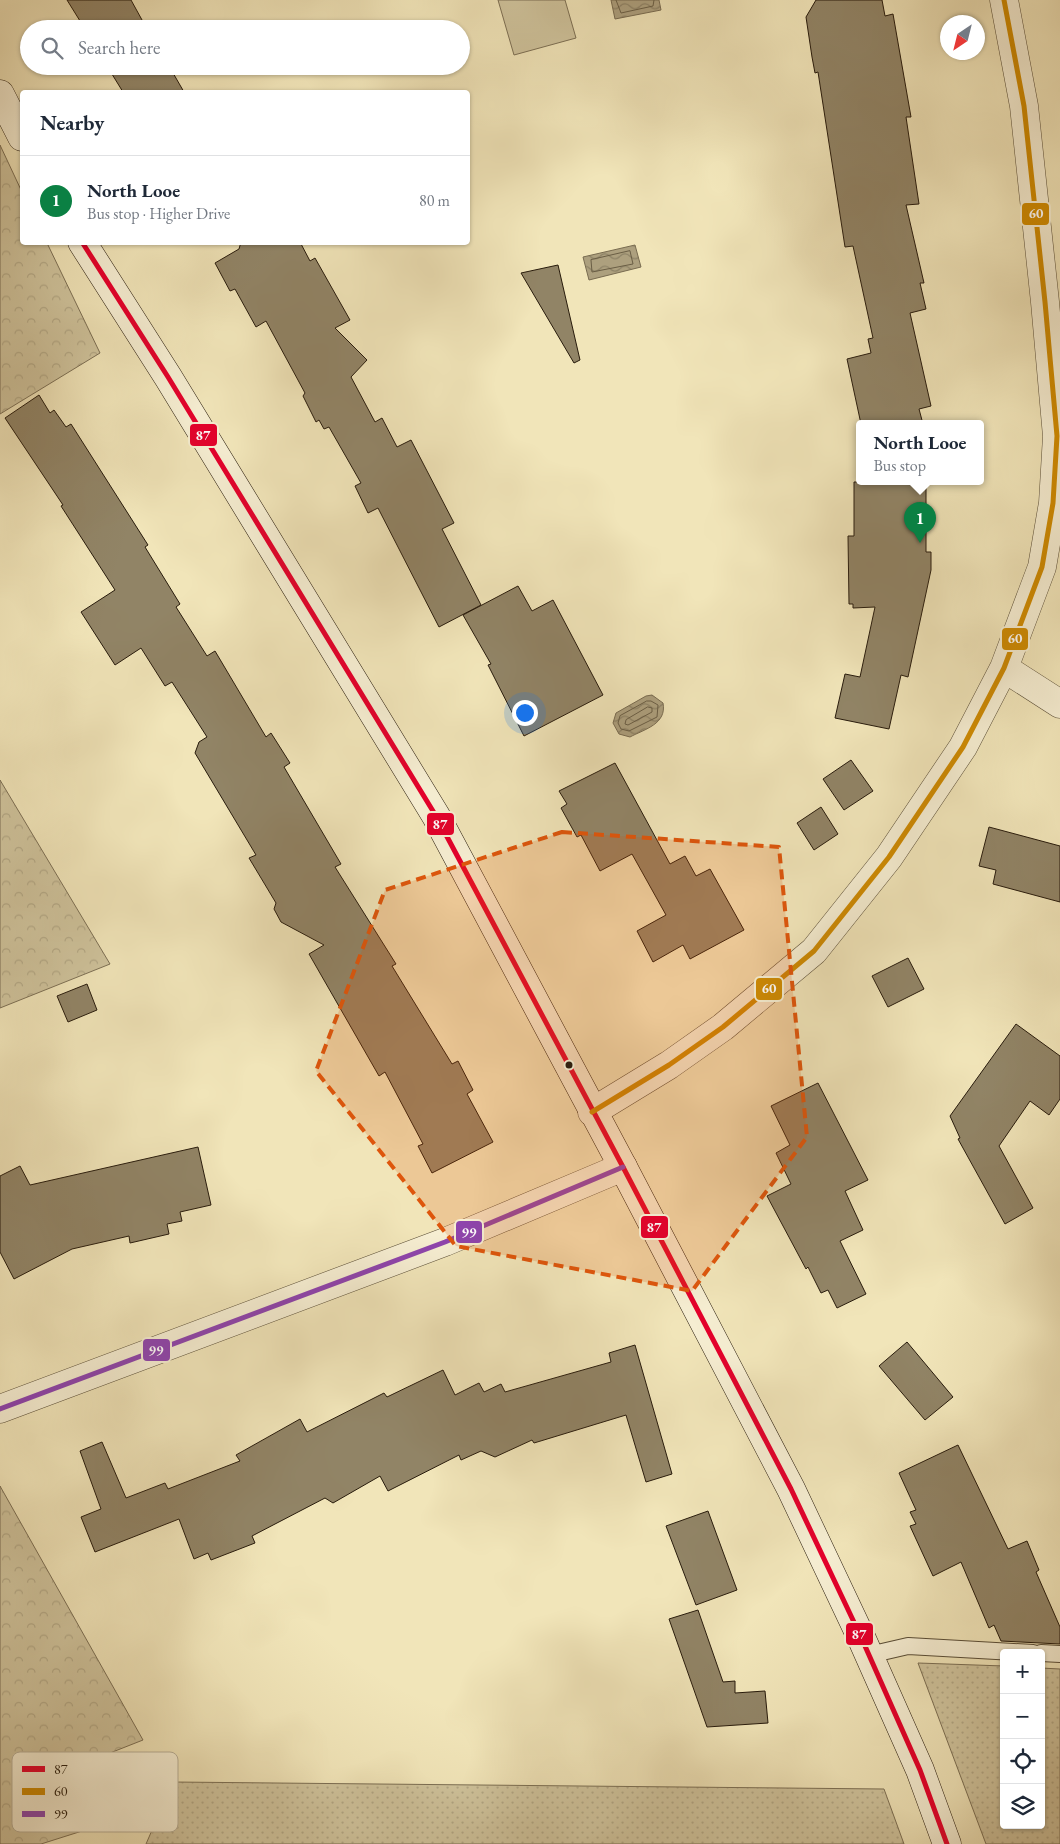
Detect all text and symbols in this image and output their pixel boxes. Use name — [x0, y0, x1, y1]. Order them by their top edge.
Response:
north arrow — [940, 15, 985, 60]
search box — [20, 20, 470, 75]
icon: search — [38, 34, 66, 62]
text: Search here — [78, 35, 160, 60]
text: Nearby — [40, 109, 104, 136]
text: North Looe — [87, 178, 180, 203]
text: 1 — [52, 190, 60, 211]
text: 80 m — [419, 190, 450, 211]
line badge: 60 — [1021, 202, 1050, 226]
text: Bus stop · Higher Drive — [87, 203, 230, 224]
text: 60 — [1029, 204, 1044, 222]
popup — [856, 420, 984, 485]
line badge: 87 — [189, 423, 218, 447]
text: 87 — [196, 426, 211, 444]
text: North Looe — [873, 430, 967, 455]
text: Bus stop — [873, 455, 926, 476]
pin: 1 — [904, 502, 936, 543]
line badge: 60 — [1001, 627, 1029, 651]
text: 60 — [1008, 629, 1023, 647]
your location — [512, 700, 538, 726]
line badge: 87 — [426, 812, 455, 836]
text: 87 — [433, 815, 448, 833]
line badge: 60 — [755, 977, 783, 1001]
text: 60 — [762, 979, 777, 997]
unlabelled marker — [564, 1060, 574, 1070]
line badge: 87 — [640, 1215, 669, 1239]
text: 87 — [647, 1218, 662, 1236]
line badge: 99 — [455, 1220, 483, 1244]
text: 99 — [462, 1223, 477, 1241]
line badge: 99 — [142, 1338, 171, 1362]
text: 99 — [149, 1341, 164, 1359]
line badge: 87 — [845, 1622, 874, 1646]
text: 87 — [852, 1625, 867, 1643]
map controls — [1000, 1649, 1045, 1829]
button: + — [1000, 1649, 1045, 1694]
button: − — [1000, 1694, 1045, 1739]
button: locate — [1000, 1739, 1045, 1784]
legend — [12, 1752, 178, 1832]
text: 87 — [54, 1760, 68, 1778]
text: 60 — [54, 1782, 68, 1800]
button: layers — [1000, 1784, 1045, 1829]
text: 99 — [54, 1805, 68, 1823]

